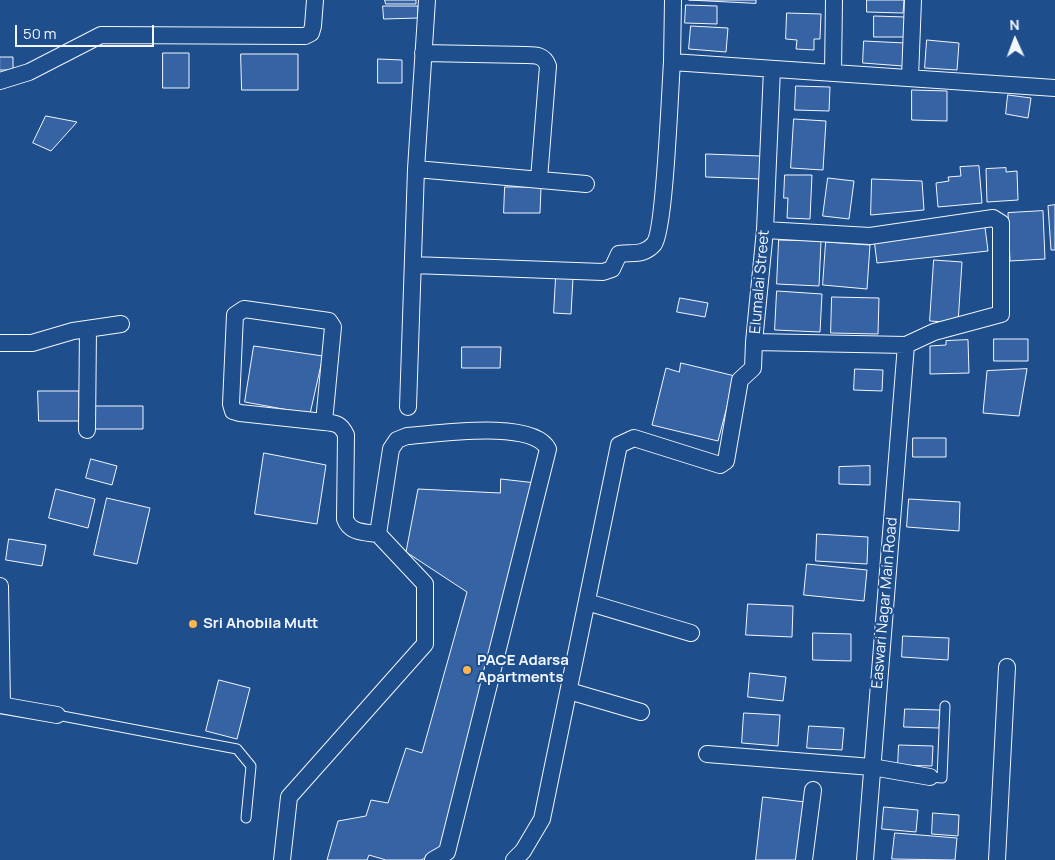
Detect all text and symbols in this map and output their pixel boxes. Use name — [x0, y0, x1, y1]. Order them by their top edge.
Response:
scale bar — [18, 15, 156, 47]
north arrow — [990, 15, 1040, 65]
text: N — [1009, 15, 1020, 34]
text: 50 m — [23, 23, 57, 44]
street label: Elumalai Street — [746, 229, 774, 335]
street label: Easwari Nagar Main Road — [869, 517, 901, 689]
place label: Sri Ahobila Mutt — [203, 615, 318, 633]
marker: Sri Ahobila Mutt — [187, 618, 199, 630]
place label: PACE Adarsa Apartments — [477, 652, 569, 687]
marker: PACE Adarsa Apartments — [461, 664, 473, 676]

